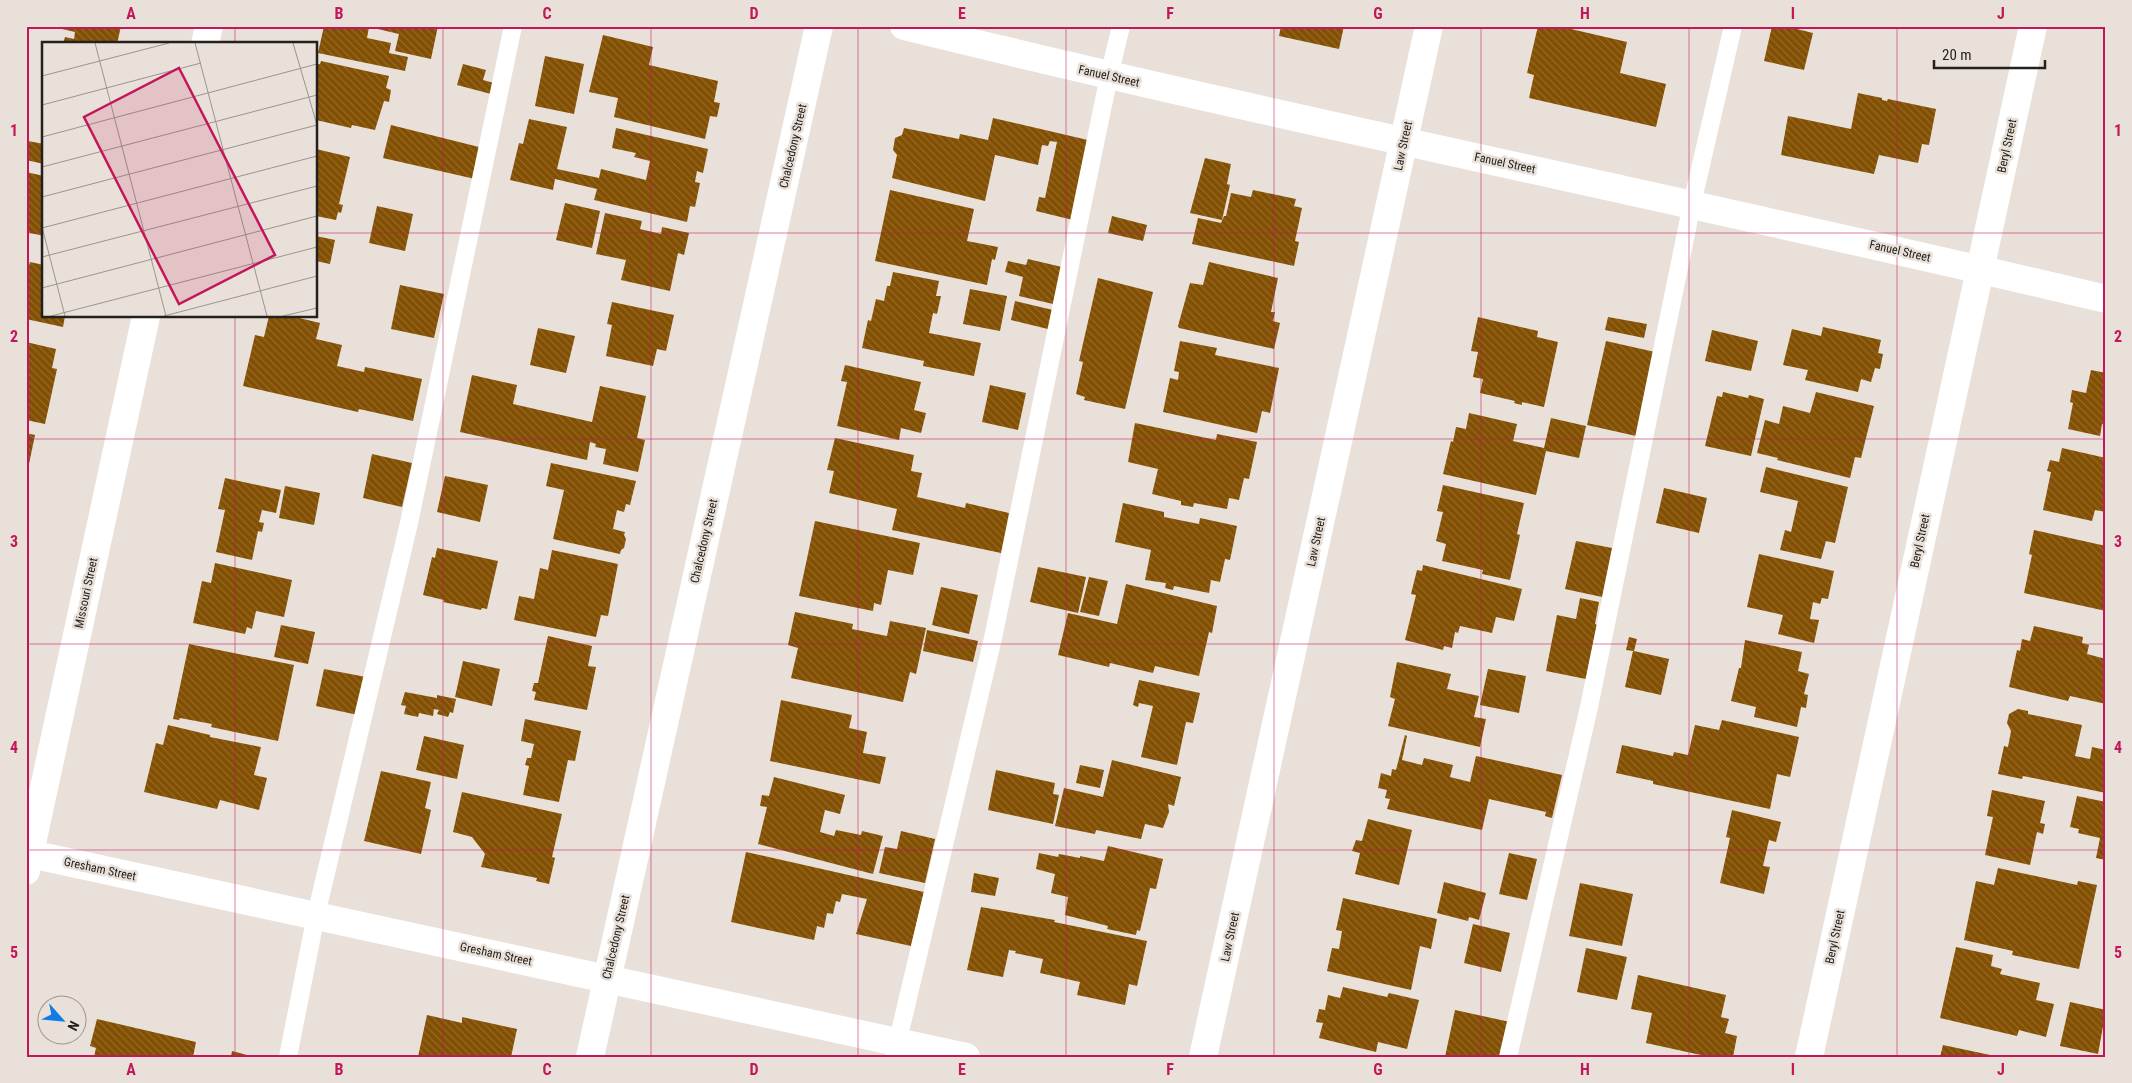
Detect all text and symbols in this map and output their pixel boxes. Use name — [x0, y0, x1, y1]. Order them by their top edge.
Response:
text: A — [126, 4, 136, 23]
text: B — [335, 4, 344, 23]
text: C — [542, 4, 552, 23]
text: D — [749, 4, 759, 23]
text: E — [958, 4, 966, 23]
text: F — [1166, 4, 1174, 23]
text: G — [1373, 4, 1383, 23]
text: H — [1580, 4, 1590, 23]
text: I — [1791, 4, 1795, 23]
text: J — [1997, 4, 2005, 23]
scale bar — [1934, 38, 2046, 70]
inset map — [42, 42, 318, 318]
text: 20 m — [1942, 46, 1972, 64]
street label: Fanuel Street — [1077, 62, 1141, 90]
street label: Chalcedony Street — [777, 102, 810, 189]
street label: Beryl Street — [1994, 117, 2020, 174]
street label: Law Street — [1391, 120, 1415, 172]
text: 1 — [10, 121, 18, 140]
text: 1 — [2114, 121, 2122, 140]
street label: Fanuel Street — [1473, 150, 1537, 176]
street label: Fanuel Street — [1868, 237, 1932, 265]
text: 2 — [10, 327, 18, 346]
text: 2 — [2114, 327, 2122, 346]
street label: Chalcedony Street — [688, 497, 721, 584]
street label: Beryl Street — [1907, 512, 1933, 569]
street label: Law Street — [1304, 516, 1328, 568]
text: 3 — [10, 532, 18, 551]
text: 3 — [2114, 532, 2122, 551]
street label: Missouri Street — [72, 556, 100, 630]
text: 4 — [10, 738, 18, 757]
text: 4 — [2114, 738, 2122, 757]
street label: Gresham Street — [63, 855, 138, 884]
street label: Chalcedony Street — [600, 893, 633, 980]
street label: Beryl Street — [1822, 908, 1848, 965]
street label: Law Street — [1218, 911, 1242, 963]
street label: Gresham Street — [459, 940, 534, 969]
text: 5 — [10, 943, 18, 962]
text: 5 — [2114, 943, 2122, 962]
north arrow — [38, 996, 88, 1046]
text: N — [65, 1018, 83, 1033]
text: A — [126, 1060, 136, 1079]
text: B — [335, 1060, 344, 1079]
text: C — [542, 1060, 552, 1079]
text: D — [749, 1060, 759, 1079]
text: E — [958, 1060, 966, 1079]
text: F — [1166, 1060, 1174, 1079]
text: G — [1373, 1060, 1383, 1079]
text: H — [1580, 1060, 1590, 1079]
text: I — [1791, 1060, 1795, 1079]
text: J — [1997, 1060, 2005, 1079]

